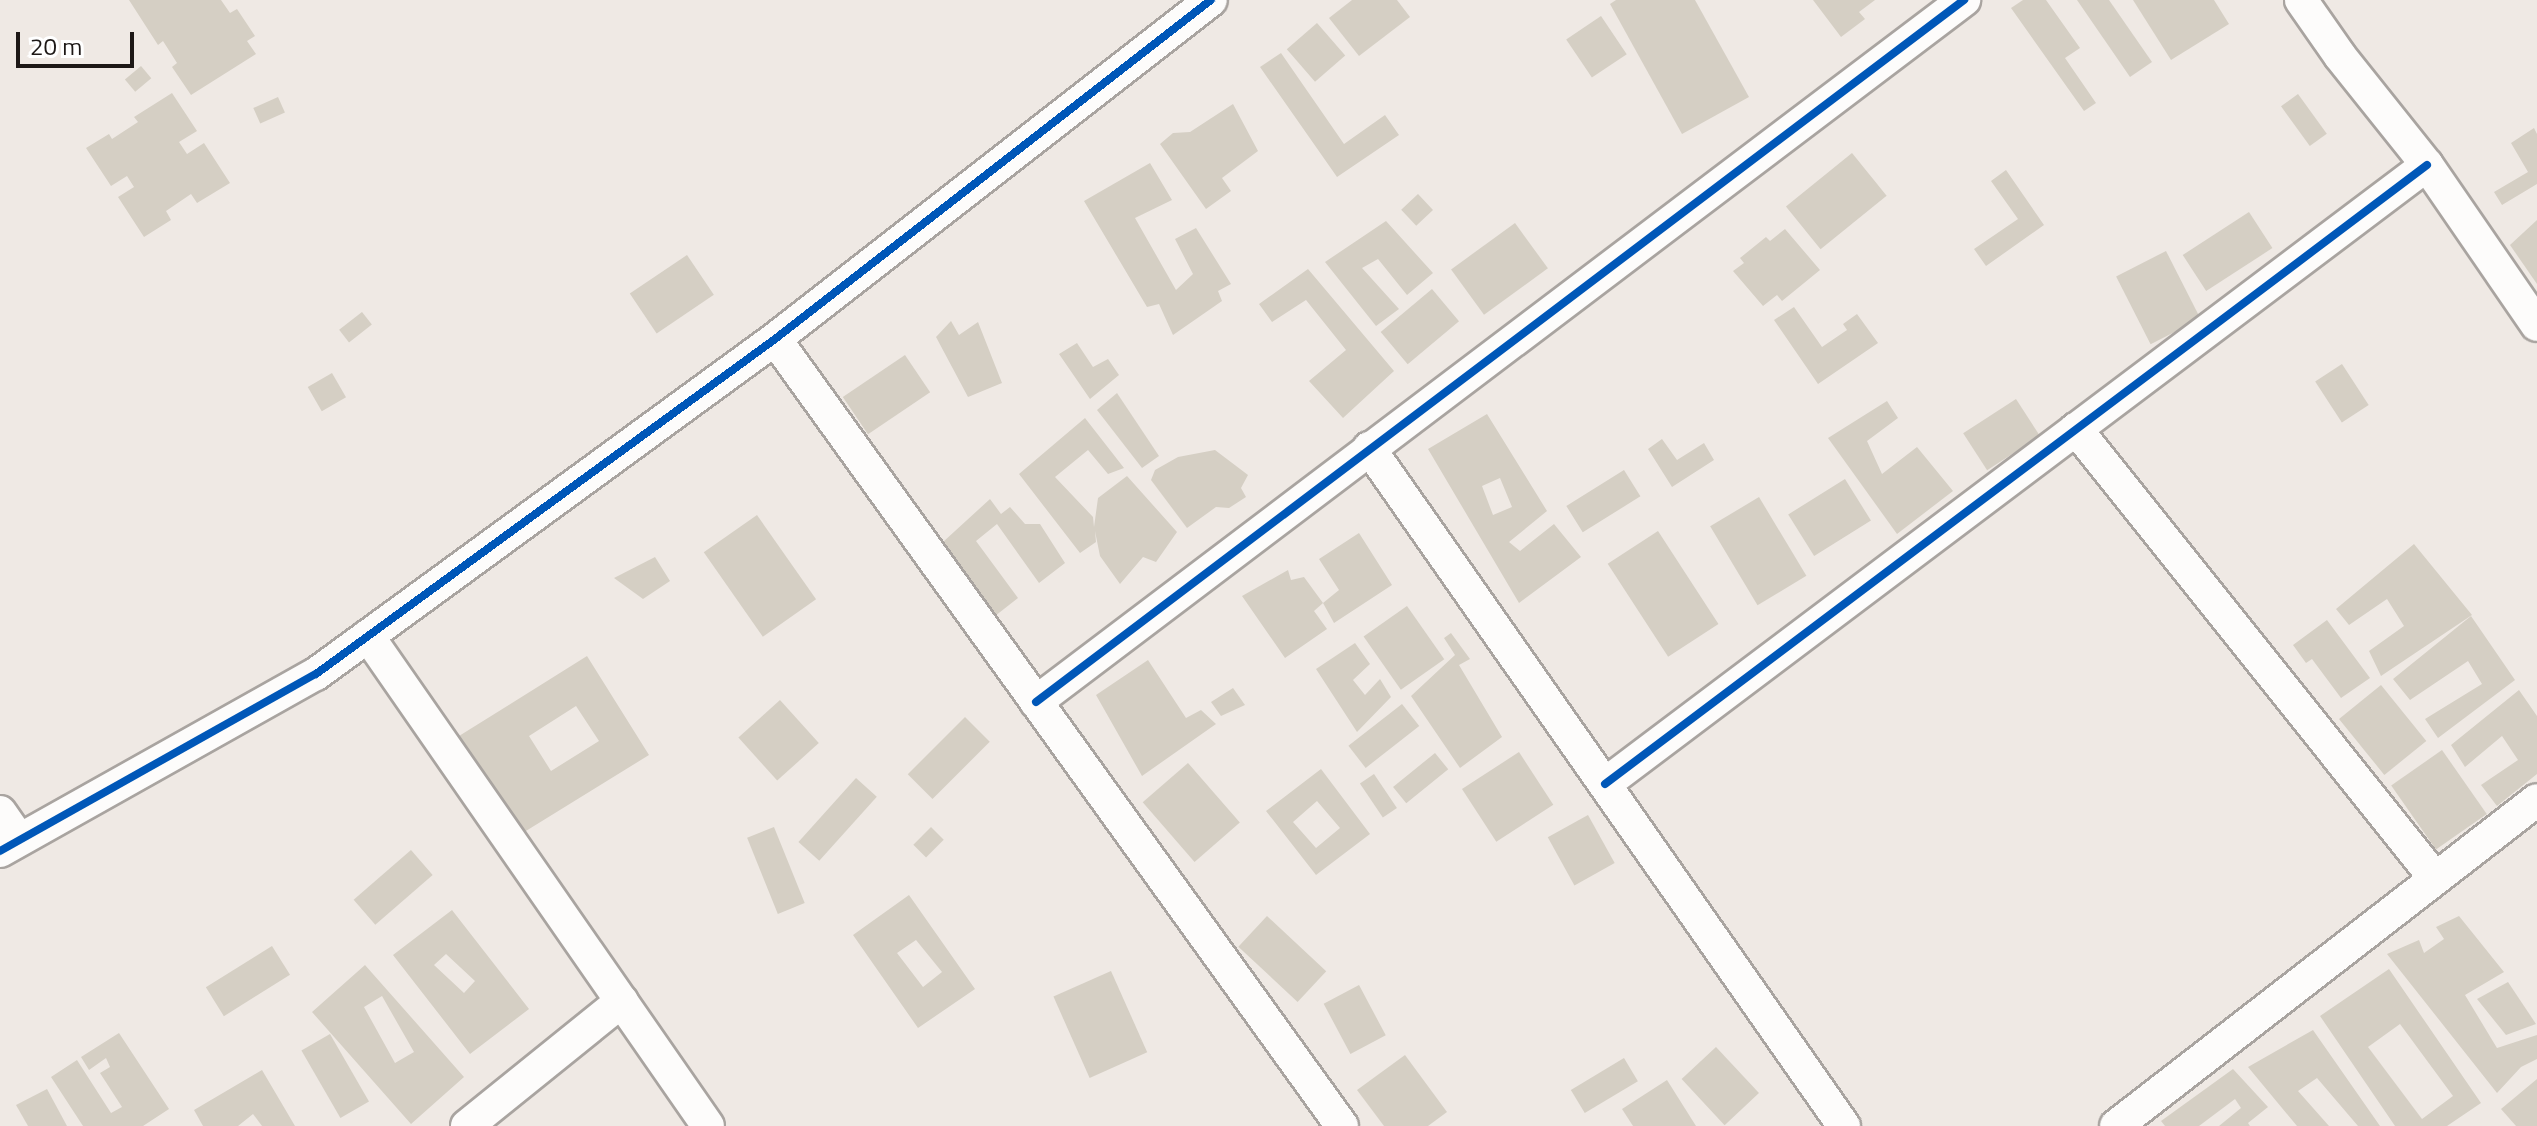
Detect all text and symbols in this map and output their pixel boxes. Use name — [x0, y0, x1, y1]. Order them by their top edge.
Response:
scale bar — [20, 16, 138, 66]
text: 20 m — [30, 28, 82, 64]

